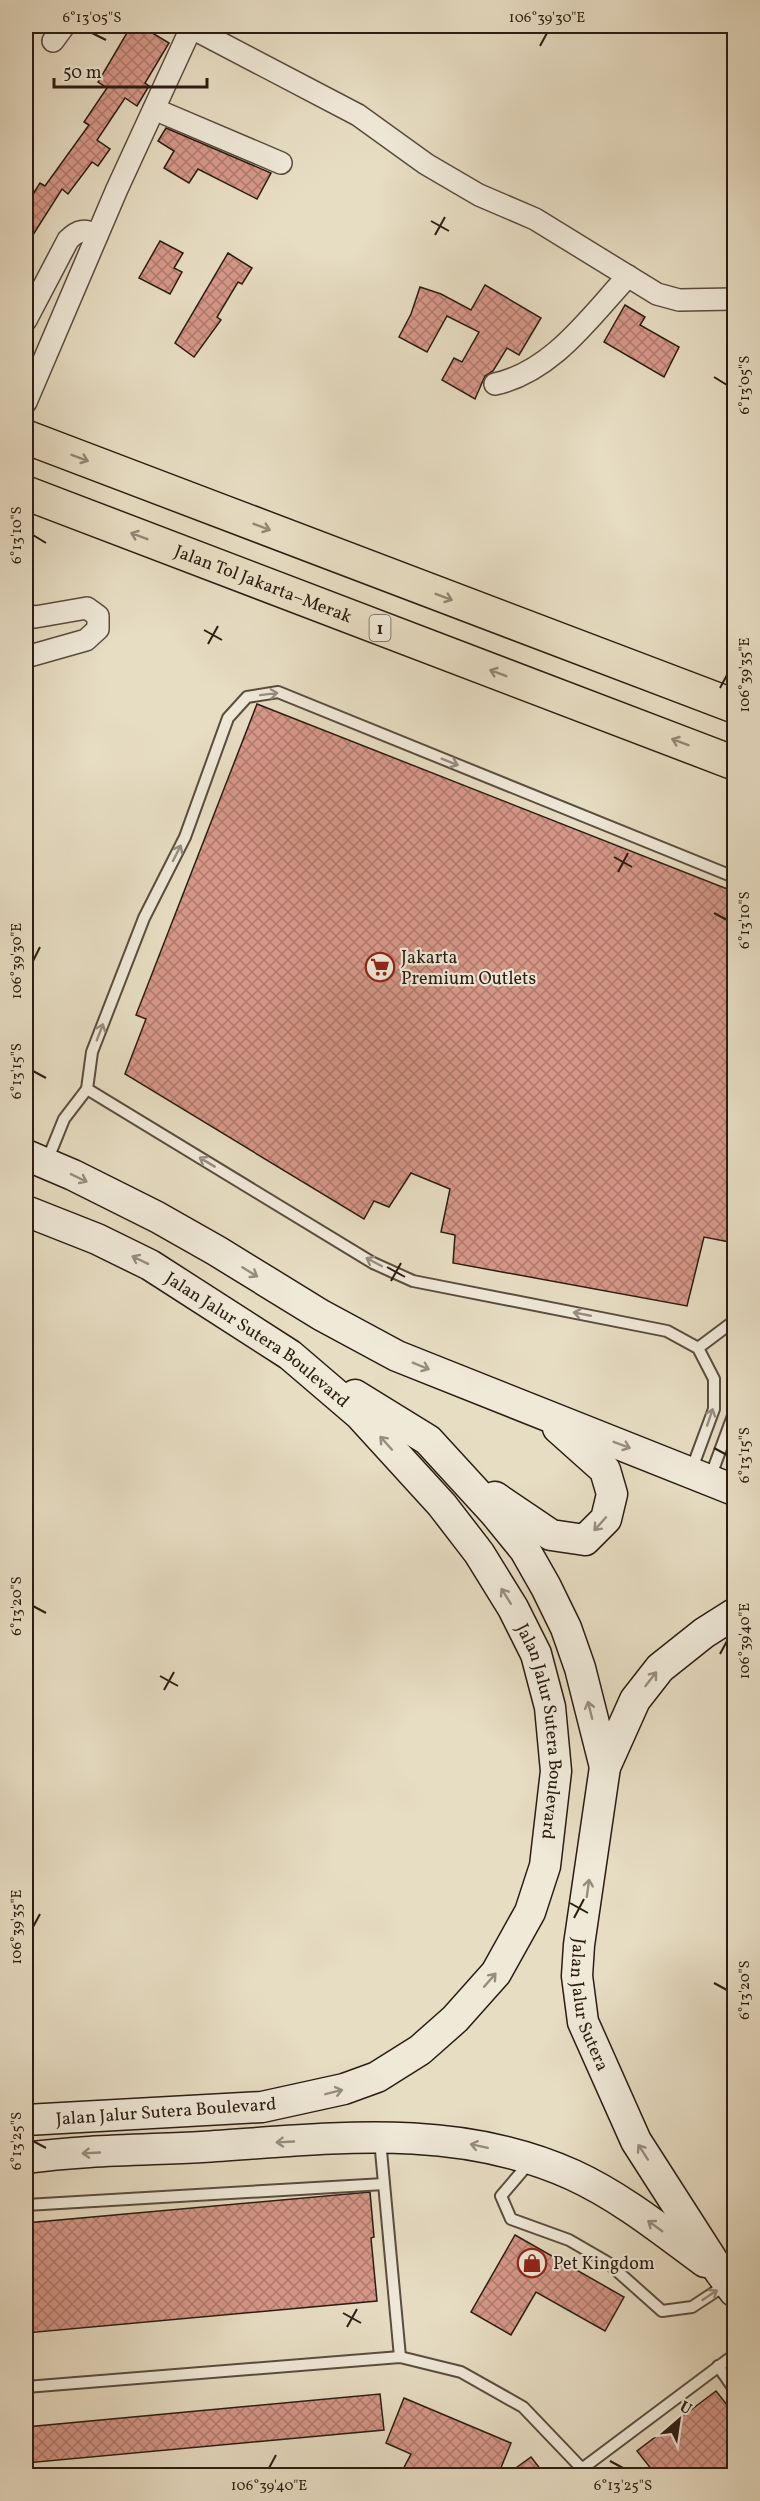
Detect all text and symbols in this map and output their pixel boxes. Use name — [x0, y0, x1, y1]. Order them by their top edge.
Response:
text: 6°13'05"S — [62, 8, 122, 29]
text: 106°39'30"E — [509, 8, 585, 29]
scale bar — [54, 51, 207, 89]
text: 50 m — [63, 61, 102, 86]
text: 6°13'05"S — [735, 355, 756, 415]
one-way arrow — [70, 453, 89, 464]
text: 6°13'10"S — [7, 506, 28, 564]
one-way arrow — [252, 523, 271, 534]
one-way arrow — [130, 530, 149, 541]
street label: Jalan Tol Jakarta–Merak — [170, 540, 355, 630]
one-way arrow — [435, 592, 453, 603]
road number: 1 — [370, 615, 391, 641]
text: 106°39'35"E — [735, 637, 756, 713]
one-way arrow — [489, 667, 507, 678]
one-way arrow — [258, 688, 278, 699]
one-way arrow — [671, 736, 690, 747]
one-way arrow — [440, 757, 459, 768]
one-way arrow — [171, 844, 183, 862]
text: 6°13'10"S — [735, 891, 756, 949]
text: 106°39'30"E — [7, 923, 28, 999]
place label: Jakarta Premium Outlets — [401, 946, 536, 992]
supermarket icon: Jakarta Premium Outlets — [364, 951, 396, 983]
one-way arrow — [95, 1023, 106, 1042]
text: 6°13'15"S — [7, 1043, 28, 1099]
one-way arrow — [199, 1155, 216, 1167]
one-way arrow — [70, 1173, 88, 1185]
one-way arrow — [132, 1254, 150, 1265]
one-way arrow — [365, 1256, 383, 1267]
one-way arrow — [241, 1266, 258, 1278]
street label: Jalan Jalur Sutera Boulevard — [159, 1267, 354, 1414]
one-way arrow — [573, 1308, 592, 1319]
one-way arrow — [411, 1361, 429, 1372]
one-way arrow — [706, 1408, 717, 1427]
text: 6°13'15"S — [735, 1427, 756, 1483]
one-way arrow — [379, 1435, 393, 1450]
one-way arrow — [612, 1440, 630, 1451]
one-way arrow — [593, 1516, 607, 1531]
text: 6°13'20"S — [7, 1576, 28, 1636]
one-way arrow — [499, 1587, 512, 1604]
text: 106°39'40"E — [735, 1603, 756, 1679]
street label: Jalan Jalur Sutera Boulevard — [509, 1620, 567, 1841]
one-way arrow — [645, 1671, 658, 1687]
one-way arrow — [584, 1701, 596, 1720]
one-way arrow — [582, 1878, 593, 1898]
text: 106°39'35"E — [7, 1889, 28, 1965]
street label: Jalan Jalur Sutera — [563, 1936, 614, 2075]
text: 6°13'20"S — [735, 1960, 756, 2020]
one-way arrow — [483, 1972, 496, 1988]
one-way arrow — [324, 2085, 343, 2097]
street label: Jalan Jalur Sutera Boulevard — [55, 2092, 277, 2133]
text: 6°13'25"S — [7, 2112, 28, 2170]
one-way arrow — [276, 2137, 296, 2148]
one-way arrow — [470, 2140, 490, 2151]
one-way arrow — [637, 2145, 649, 2161]
one-way arrow — [81, 2148, 101, 2159]
one-way arrow — [648, 2220, 664, 2232]
shop icon: Pet Kingdom — [516, 2247, 548, 2279]
place label: Pet Kingdom — [553, 2252, 655, 2277]
one-way arrow — [701, 2289, 718, 2301]
north arrow — [649, 2390, 709, 2450]
text: U — [675, 2396, 695, 2421]
text: 106°39'40"E — [231, 2476, 307, 2497]
text: 6°13'25"S — [594, 2476, 652, 2497]

